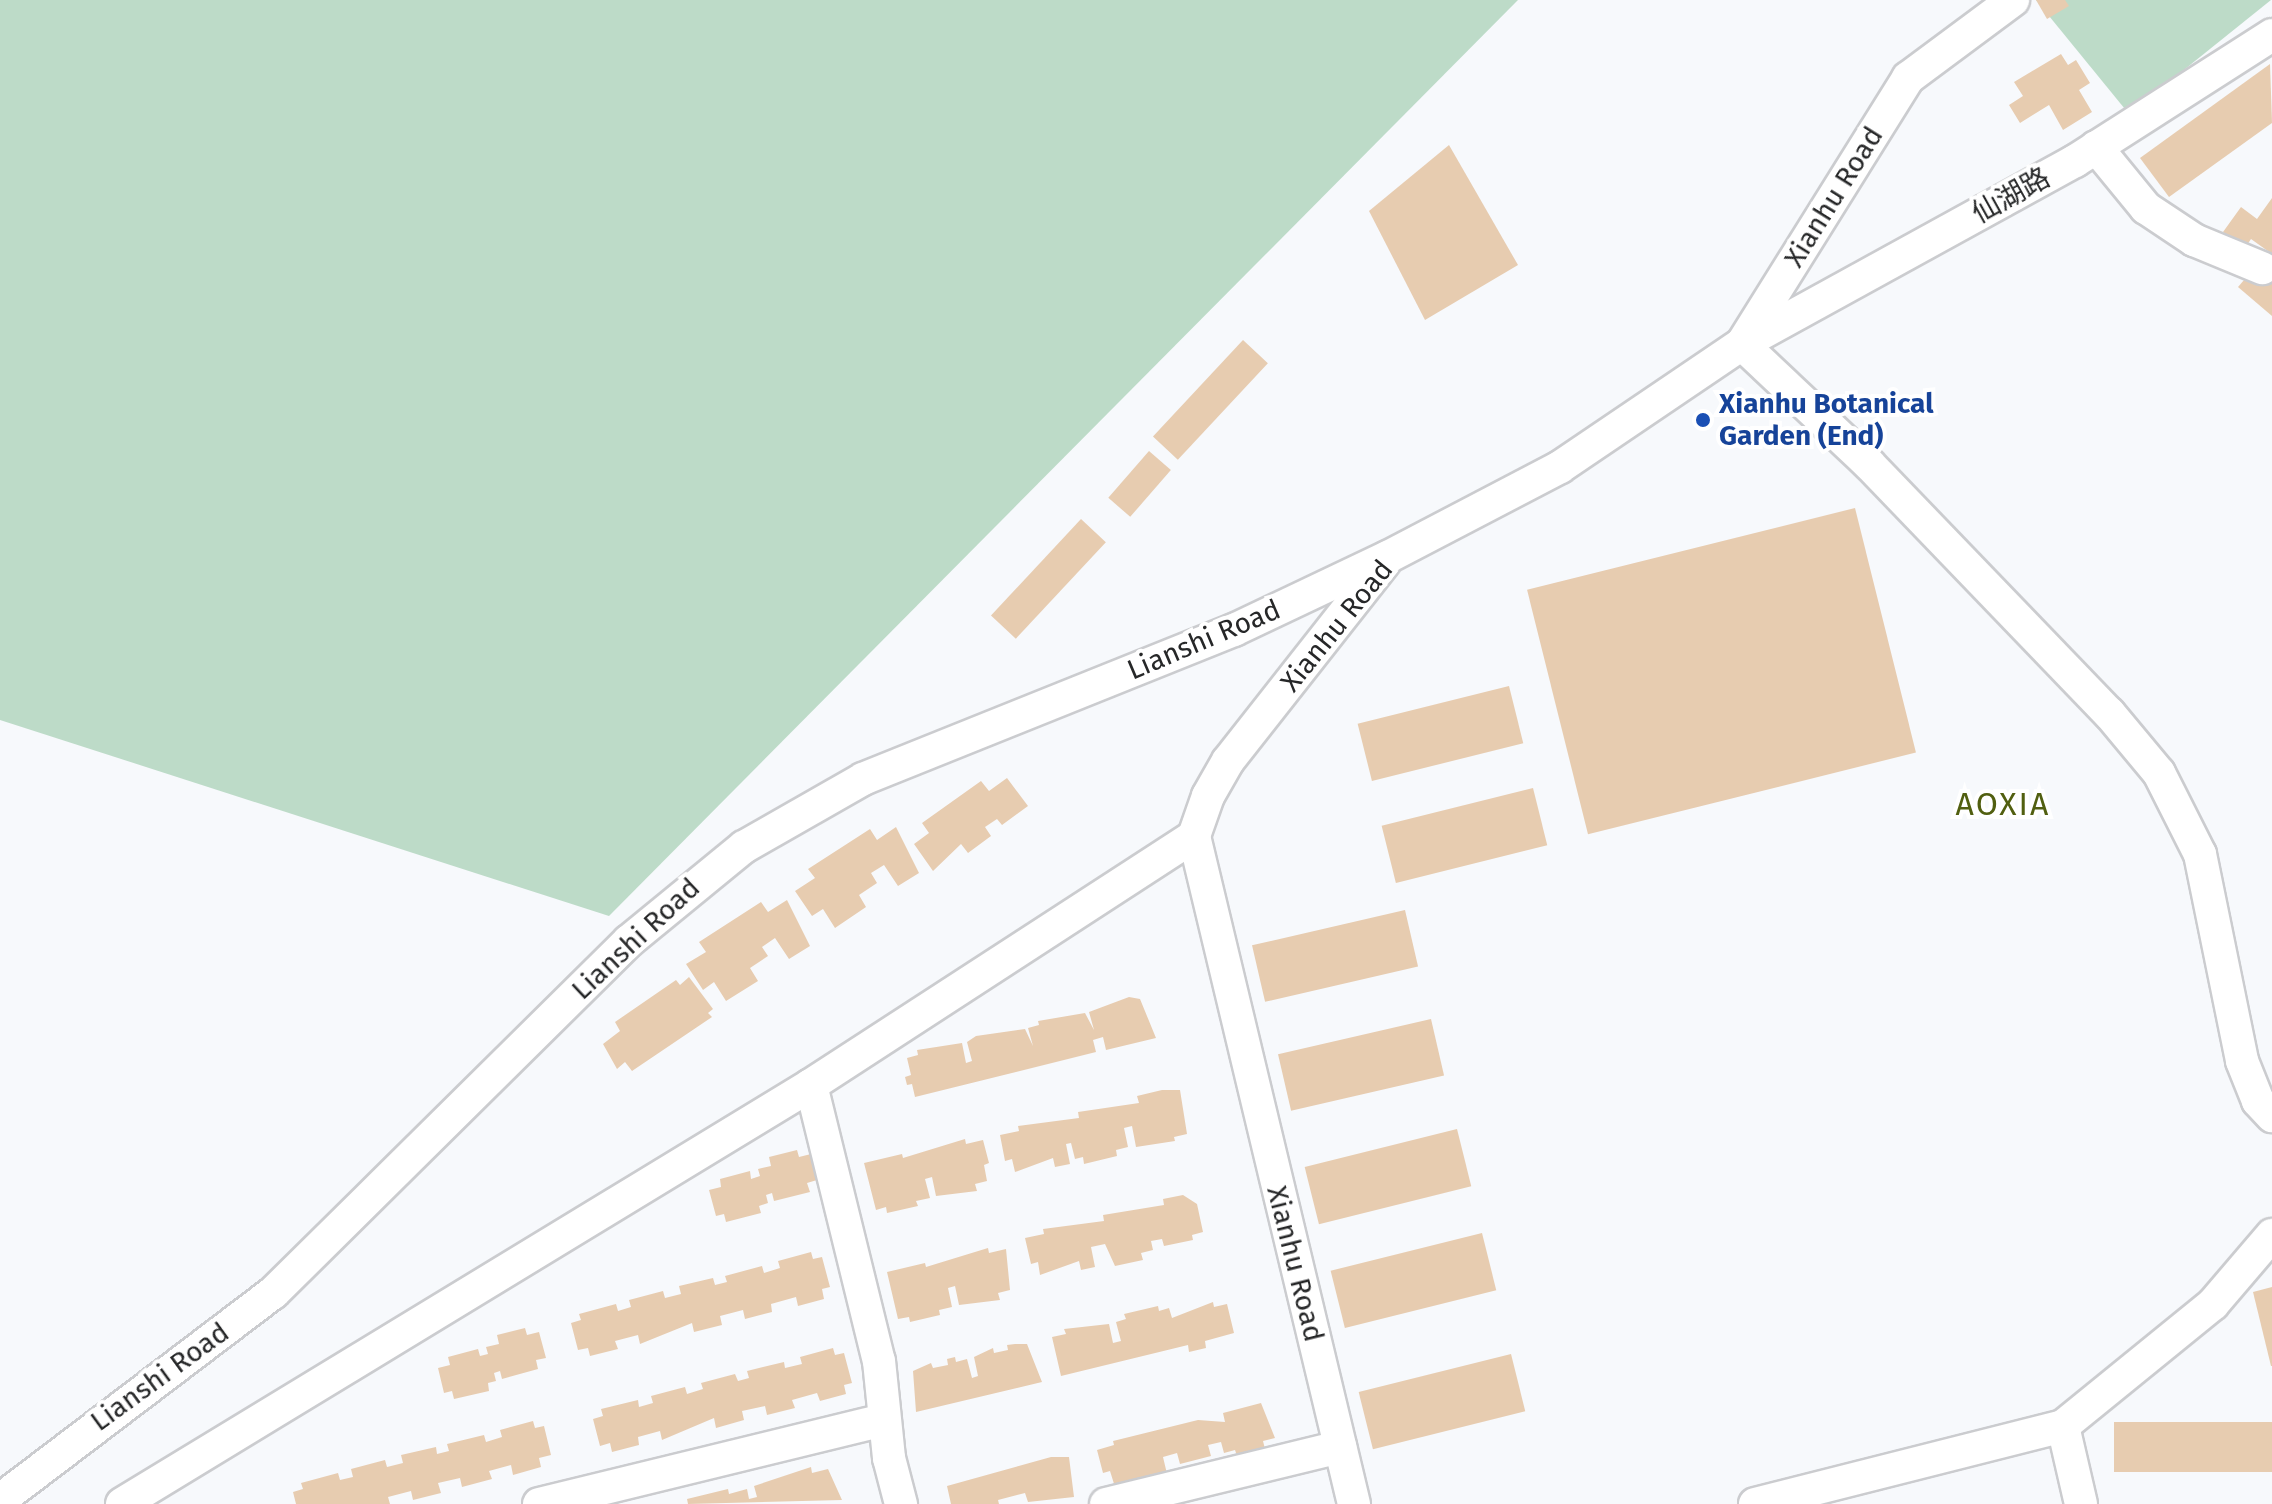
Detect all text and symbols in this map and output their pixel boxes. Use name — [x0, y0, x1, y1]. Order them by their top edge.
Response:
street label: Xianhu Road — [1778, 121, 1890, 273]
street label: 仙湖路 — [1966, 161, 2056, 231]
place label: Xianhu Botanical Garden (End) — [1719, 387, 1933, 453]
marker: Xianhu Botanical Garden (End) — [1694, 411, 1712, 429]
street label: Xianhu Road — [1274, 554, 1400, 698]
street label: Lianshi Road — [1122, 593, 1286, 687]
district label: AOXIA — [1956, 785, 2050, 823]
street label: Lianshi Road — [565, 871, 707, 1007]
street label: Xianhu Road — [1259, 1183, 1331, 1345]
street label: Lianshi Road — [84, 1316, 236, 1438]

